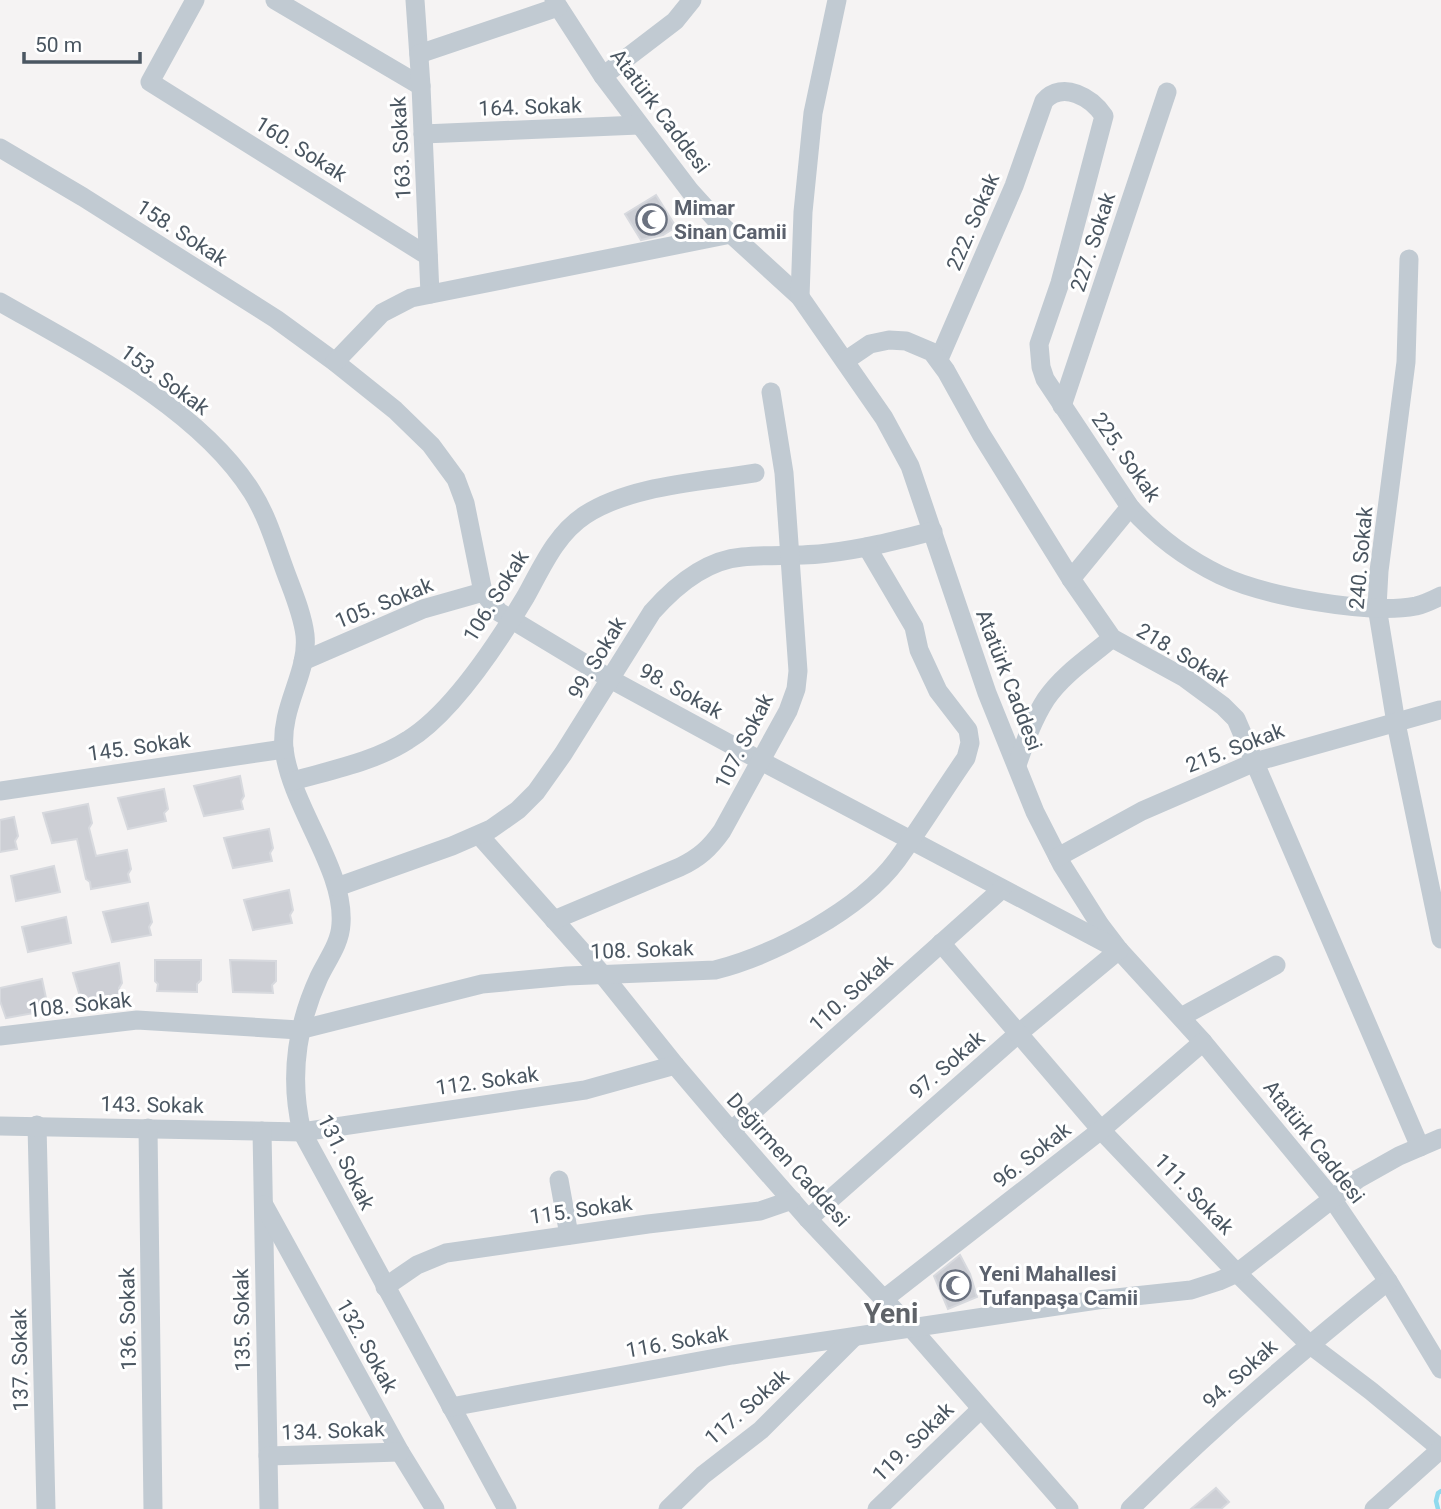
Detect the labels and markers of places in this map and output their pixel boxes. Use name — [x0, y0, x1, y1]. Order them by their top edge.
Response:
place label: Mimar Sinan Camii — [674, 196, 787, 244]
mosque icon: Mimar Sinan Camii — [634, 203, 668, 237]
place label: Yeni Mahallesi Tufanpaşa Camii — [979, 1262, 1138, 1310]
mosque icon: Yeni Mahallesi Tufanpaşa Camii — [939, 1269, 973, 1303]

